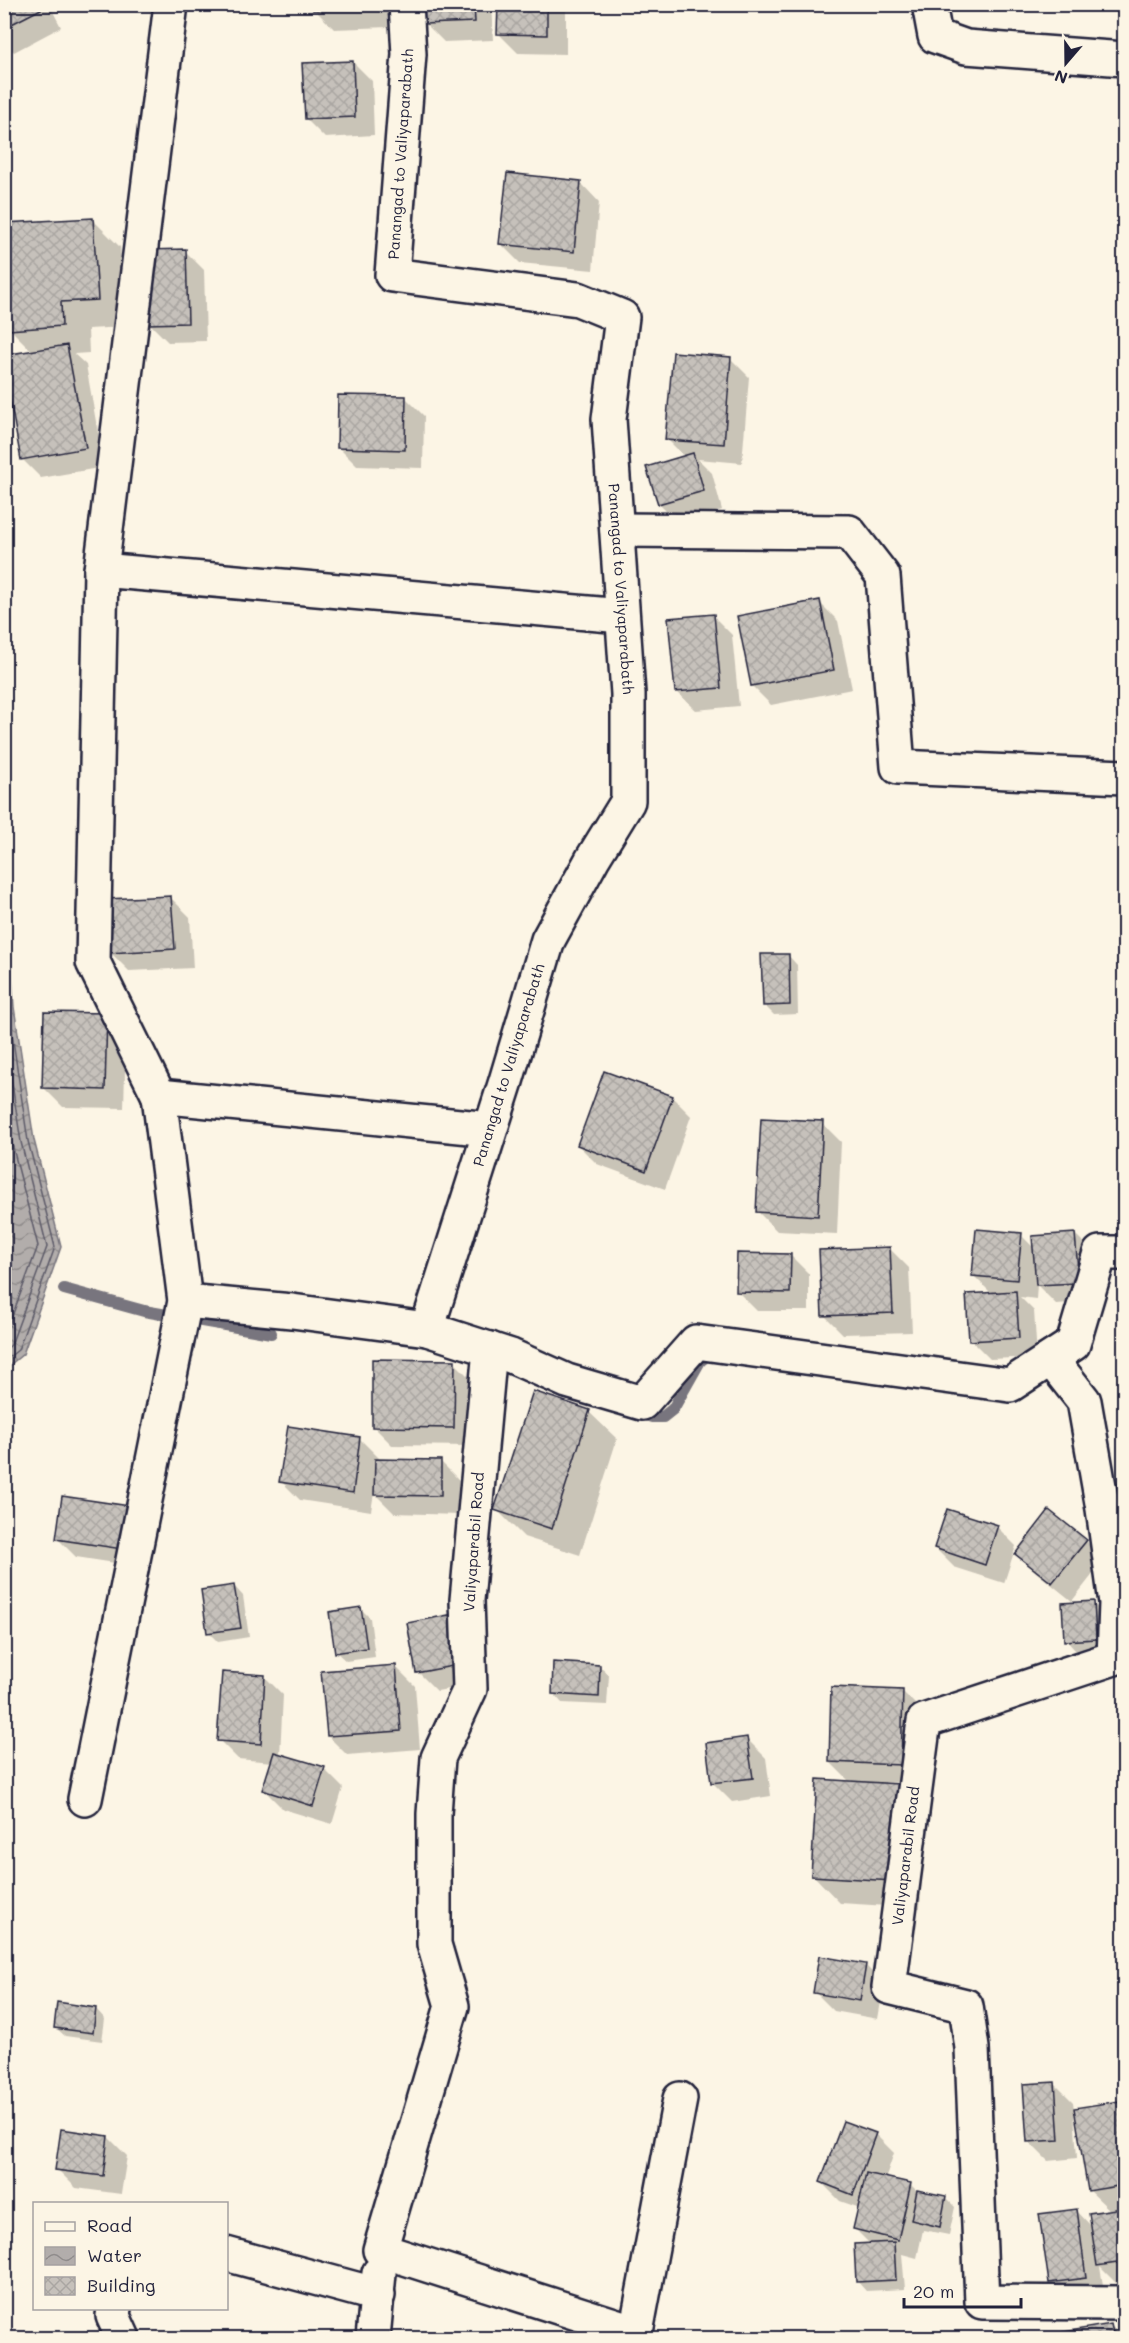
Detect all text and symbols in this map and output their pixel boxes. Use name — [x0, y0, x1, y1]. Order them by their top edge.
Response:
north arrow — [1036, 33, 1096, 93]
street label: Panangad to Valiyaparabath — [383, 48, 417, 260]
text: N — [1051, 66, 1070, 90]
street label: Panangad to Valiyaparabath — [604, 483, 639, 695]
street label: Panangad to Valiyaparabath — [468, 961, 548, 1169]
street label: Valiyaparabil Road — [458, 1471, 488, 1612]
street label: Valiyaparabil Road — [887, 1785, 923, 1927]
legend — [33, 2202, 228, 2310]
text: Road — [87, 2213, 132, 2237]
text: Water — [87, 2243, 142, 2267]
scale bar — [904, 2271, 1021, 2309]
text: Building — [87, 2273, 155, 2297]
text: 20 m — [913, 2279, 954, 2303]

